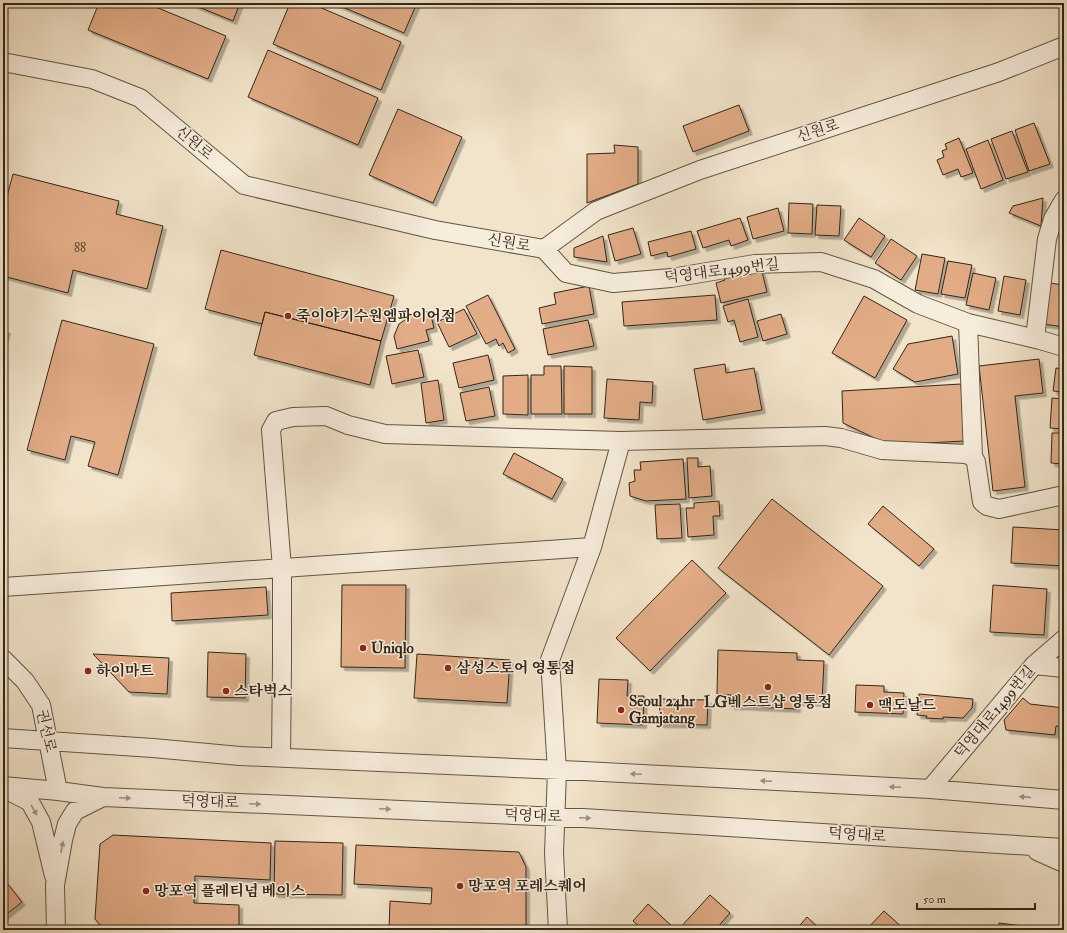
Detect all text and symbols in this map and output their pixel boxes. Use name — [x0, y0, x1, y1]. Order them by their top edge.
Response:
street label: 신원로 — [794, 115, 842, 147]
street label: 신원로 — [171, 122, 217, 165]
street label: 신원로 — [486, 230, 533, 256]
house number: 88 — [74, 240, 86, 256]
street label: 덕영대로1499번길 — [663, 255, 781, 287]
place label: 죽이야기수원엠파이어점 — [296, 307, 455, 326]
marker: 죽이야기수원엠파이어점 — [283, 311, 293, 321]
place label: Uniqlo — [371, 639, 414, 659]
marker: Uniqlo — [358, 643, 368, 653]
place label: 삼성스토어 영통점 — [456, 659, 575, 678]
place label: 하이마트 — [96, 662, 154, 681]
street label: 덕영대로1499번길 — [951, 662, 1039, 762]
marker: 삼성스토어 영통점 — [443, 663, 453, 673]
marker: 하이마트 — [83, 666, 93, 676]
place label: 스타벅스 — [234, 682, 292, 701]
marker: LG베스트샵 영통점 — [763, 682, 773, 692]
marker: 스타벅스 — [221, 686, 231, 696]
place label: Seoul 24hr Gamjatang — [629, 692, 696, 729]
place label: LG베스트샵 영통점 — [704, 693, 832, 712]
place label: 맥도날드 — [878, 696, 936, 715]
marker: 맥도날드 — [865, 700, 875, 710]
marker: Seoul 24hr Gamjatang — [616, 705, 626, 715]
street label: 권선로 — [32, 708, 60, 755]
one-way arrow — [629, 771, 642, 777]
one-way arrow — [760, 777, 772, 784]
one-way arrow — [889, 784, 901, 791]
street label: 덕영대로 — [181, 791, 240, 813]
one-way arrow — [1019, 793, 1031, 800]
one-way arrow — [119, 795, 131, 802]
one-way arrow — [249, 801, 262, 807]
one-way arrow — [31, 804, 38, 816]
street label: 덕영대로 — [504, 805, 563, 827]
one-way arrow — [379, 806, 391, 813]
one-way arrow — [579, 814, 591, 821]
street label: 덕영대로 — [827, 824, 887, 847]
one-way arrow — [59, 841, 65, 853]
place label: 망포역 포레스퀘어 — [468, 877, 587, 896]
marker: 망포역 포레스퀘어 — [455, 881, 465, 891]
place label: 망포역 플레티넘 베이스 — [154, 882, 306, 901]
scale bar — [917, 885, 1035, 911]
marker: 망포역 플레티넘 베이스 — [141, 886, 151, 896]
text: 50 m — [923, 892, 947, 907]

